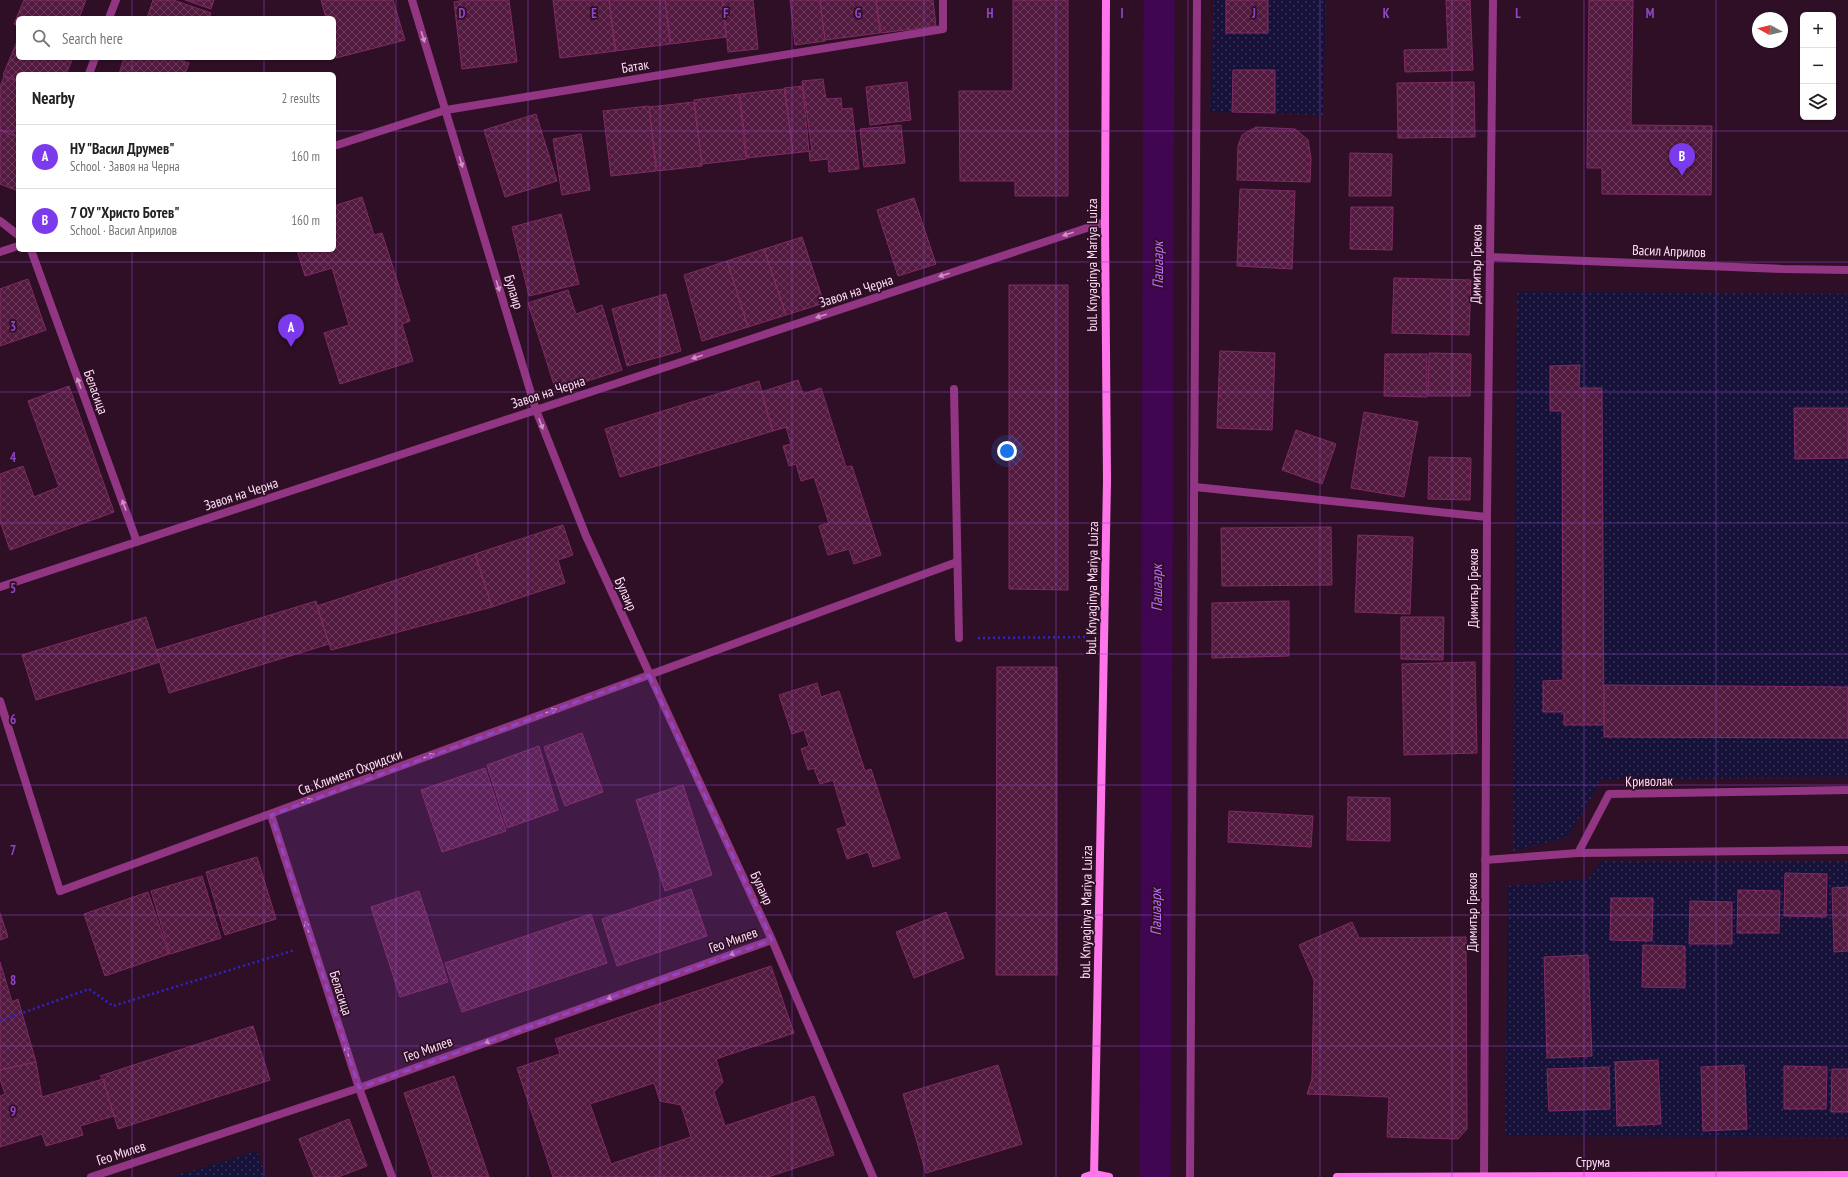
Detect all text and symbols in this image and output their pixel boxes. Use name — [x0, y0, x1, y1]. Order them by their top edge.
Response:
text: D — [459, 5, 466, 22]
text: E — [591, 5, 597, 22]
text: F — [723, 5, 729, 22]
text: G — [855, 5, 862, 22]
text: H — [987, 5, 994, 22]
text: I — [1120, 5, 1124, 22]
text: J — [1251, 5, 1256, 22]
text: K — [1383, 5, 1390, 22]
text: L — [1515, 5, 1521, 22]
text: M — [1646, 5, 1655, 22]
north arrow — [1752, 12, 1788, 48]
map controls — [1800, 12, 1836, 120]
button: + — [1800, 12, 1836, 48]
search box — [16, 16, 336, 60]
icon: search — [30, 27, 52, 49]
text: Search here — [62, 29, 123, 48]
one-way arrow — [421, 32, 427, 44]
button: − — [1800, 48, 1836, 84]
street label: Батак — [620, 55, 650, 77]
button: layers — [1800, 84, 1836, 120]
text: Nearby — [32, 87, 75, 109]
text: 2 results — [281, 90, 320, 107]
text: НУ "Васил Друмев" — [70, 139, 174, 158]
pin: B — [1669, 143, 1695, 176]
text: A — [42, 148, 48, 165]
text: 160 m — [291, 148, 320, 165]
one-way arrow — [458, 156, 464, 168]
text: School · Завоя на Черна — [70, 158, 180, 175]
street label: bul. Knyaginya Mariya Luiza — [1083, 198, 1101, 332]
text: 7 ОУ "Христо Ботев" — [70, 203, 180, 222]
text: B — [42, 212, 48, 229]
text: 160 m — [291, 212, 320, 229]
text: School · Васил Априлов — [70, 222, 177, 239]
street label: Димитър Греков — [1466, 224, 1486, 304]
one-way arrow — [1061, 232, 1073, 238]
water label: Пашаарк — [1148, 239, 1167, 289]
street label: Васил Априлов — [1632, 241, 1707, 261]
street label: Завоя на Черна — [817, 271, 895, 311]
one-way arrow — [938, 272, 950, 278]
street label: Булаир — [500, 273, 528, 311]
one-way arrow — [495, 281, 501, 293]
one-way arrow — [814, 313, 826, 319]
pin: A — [278, 314, 304, 347]
text: 3 — [10, 318, 16, 335]
one-way arrow — [691, 354, 703, 360]
street label: Беласица — [80, 367, 112, 417]
street label: Завоя на Черна — [509, 372, 587, 412]
one-way arrow — [76, 377, 82, 389]
one-way arrow — [539, 418, 545, 430]
your location — [997, 441, 1017, 461]
text: 4 — [10, 449, 17, 466]
street label: Завоя на Черна — [202, 474, 280, 514]
one-way arrow — [120, 499, 126, 511]
street label: bul. Knyaginya Mariya Luiza — [1082, 521, 1102, 655]
street label: Димитър Греков — [1464, 548, 1482, 628]
water label: Пашаарк — [1147, 562, 1166, 612]
street label: Булаир — [611, 574, 641, 614]
text: 5 — [10, 580, 16, 597]
one-way arrow — [546, 708, 558, 714]
text: 6 — [10, 711, 16, 728]
street label: Св. Климент Охридски — [295, 745, 405, 799]
one-way arrow — [424, 753, 436, 759]
street label: Криволак — [1625, 772, 1674, 790]
one-way arrow — [302, 798, 314, 804]
text: 7 — [10, 842, 16, 859]
street label: bul. Knyaginya Mariya Luiza — [1076, 845, 1096, 979]
street label: Булаир — [746, 868, 778, 908]
street label: Димитър Греков — [1463, 872, 1481, 952]
water label: Пашаарк — [1146, 886, 1165, 936]
one-way arrow — [303, 921, 309, 933]
street label: Гео Милев — [706, 923, 760, 957]
one-way arrow — [728, 950, 740, 956]
street label: Беласица — [325, 968, 357, 1018]
text: 8 — [10, 972, 16, 989]
one-way arrow — [606, 994, 618, 1000]
street label: Гео Милев — [401, 1032, 455, 1066]
one-way arrow — [484, 1038, 496, 1044]
one-way arrow — [344, 1044, 350, 1056]
text: 9 — [10, 1103, 16, 1120]
street label: Гео Милев — [94, 1137, 148, 1169]
street label: Струма — [1576, 1153, 1610, 1171]

